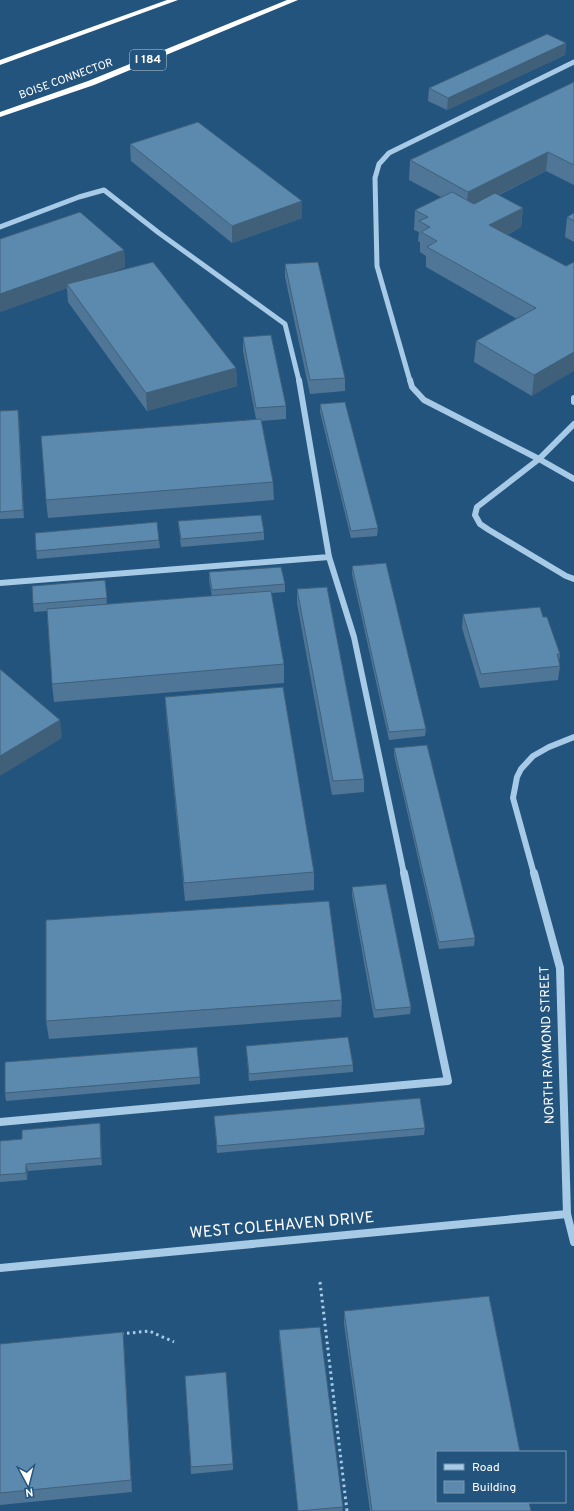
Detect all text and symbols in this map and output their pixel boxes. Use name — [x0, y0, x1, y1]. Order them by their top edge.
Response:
road number: I 184 — [130, 50, 166, 70]
street label: BOISE CONNECTOR — [17, 56, 115, 102]
street label: NORTH RAYMOND STREET — [537, 966, 559, 1124]
street label: WEST COLEHAVEN DRIVE — [189, 1208, 375, 1244]
legend — [436, 1451, 566, 1503]
text: Road — [472, 1460, 500, 1476]
north arrow — [8, 1463, 48, 1503]
text: Building — [472, 1480, 516, 1496]
text: N — [24, 1485, 34, 1499]

